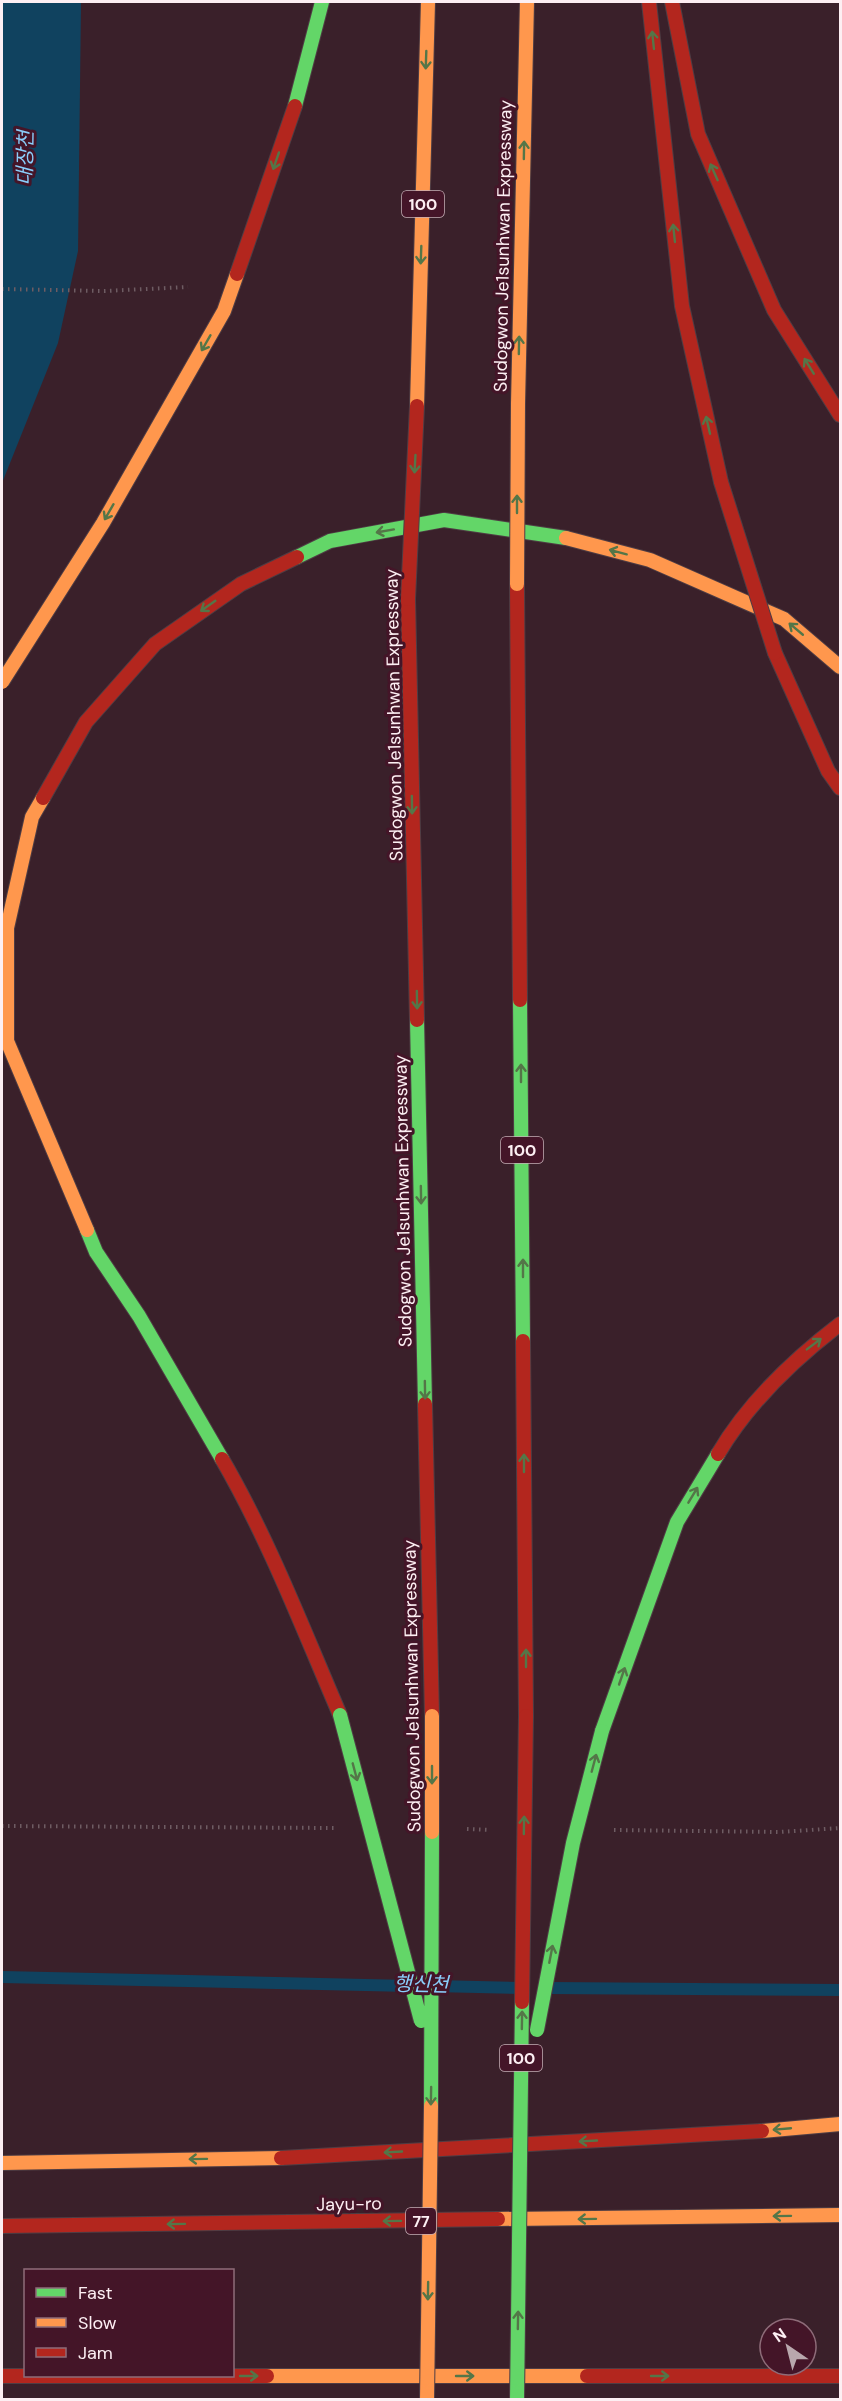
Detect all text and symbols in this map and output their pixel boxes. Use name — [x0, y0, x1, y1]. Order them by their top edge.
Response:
one-way arrow — [647, 30, 658, 50]
one-way arrow — [421, 49, 432, 69]
street label: Sudogwon Je1sunhwan Expressway — [488, 100, 518, 392]
water label: 대장천 — [12, 128, 39, 186]
one-way arrow — [518, 141, 529, 161]
one-way arrow — [269, 151, 280, 170]
one-way arrow — [708, 164, 720, 182]
road number: 100 — [402, 191, 444, 217]
one-way arrow — [668, 224, 679, 244]
one-way arrow — [416, 244, 427, 264]
one-way arrow — [200, 334, 212, 351]
one-way arrow — [513, 336, 525, 356]
one-way arrow — [803, 358, 815, 375]
one-way arrow — [702, 416, 714, 435]
one-way arrow — [409, 454, 420, 474]
one-way arrow — [511, 495, 523, 515]
one-way arrow — [103, 503, 115, 520]
one-way arrow — [376, 526, 395, 537]
one-way arrow — [609, 545, 628, 557]
street label: Sudogwon Je1sunhwan Expressway — [379, 569, 409, 861]
one-way arrow — [200, 600, 217, 612]
one-way arrow — [788, 623, 804, 636]
one-way arrow — [407, 794, 418, 814]
one-way arrow — [411, 989, 422, 1009]
street label: Sudogwon Je1sunhwan Expressway — [388, 1055, 418, 1347]
one-way arrow — [515, 1063, 527, 1083]
road number: 100 — [501, 1137, 543, 1163]
one-way arrow — [415, 1184, 427, 1204]
one-way arrow — [517, 1258, 528, 1278]
one-way arrow — [806, 1337, 822, 1350]
one-way arrow — [419, 1379, 431, 1399]
one-way arrow — [518, 1453, 530, 1473]
one-way arrow — [688, 1487, 700, 1504]
street label: Sudogwon Je1sunhwan Expressway — [397, 1540, 427, 1832]
one-way arrow — [520, 1648, 531, 1668]
one-way arrow — [617, 1667, 628, 1685]
one-way arrow — [588, 1754, 600, 1773]
one-way arrow — [350, 1762, 361, 1781]
one-way arrow — [426, 1764, 438, 1784]
one-way arrow — [519, 1816, 530, 1836]
one-way arrow — [546, 1944, 557, 1964]
water label: 행신천 — [393, 1971, 451, 1998]
one-way arrow — [516, 2011, 527, 2031]
road number: 100 — [500, 2045, 542, 2071]
one-way arrow — [426, 2085, 437, 2105]
one-way arrow — [773, 2123, 793, 2134]
one-way arrow — [578, 2136, 598, 2147]
one-way arrow — [383, 2146, 403, 2157]
one-way arrow — [189, 2153, 209, 2165]
street label: Jayu-ro — [316, 2191, 382, 2217]
road number: 77 — [406, 2208, 436, 2234]
one-way arrow — [773, 2210, 793, 2222]
one-way arrow — [578, 2213, 598, 2224]
one-way arrow — [383, 2215, 403, 2227]
one-way arrow — [167, 2218, 187, 2230]
legend — [24, 2269, 234, 2377]
one-way arrow — [422, 2280, 434, 2300]
text: Fast — [78, 2281, 113, 2305]
text: Slow — [78, 2311, 117, 2335]
one-way arrow — [512, 2311, 524, 2331]
north arrow — [758, 2317, 818, 2377]
text: N — [769, 2323, 790, 2347]
text: Jam — [78, 2341, 113, 2365]
one-way arrow — [238, 2370, 258, 2382]
one-way arrow — [454, 2370, 474, 2382]
one-way arrow — [649, 2370, 669, 2382]

